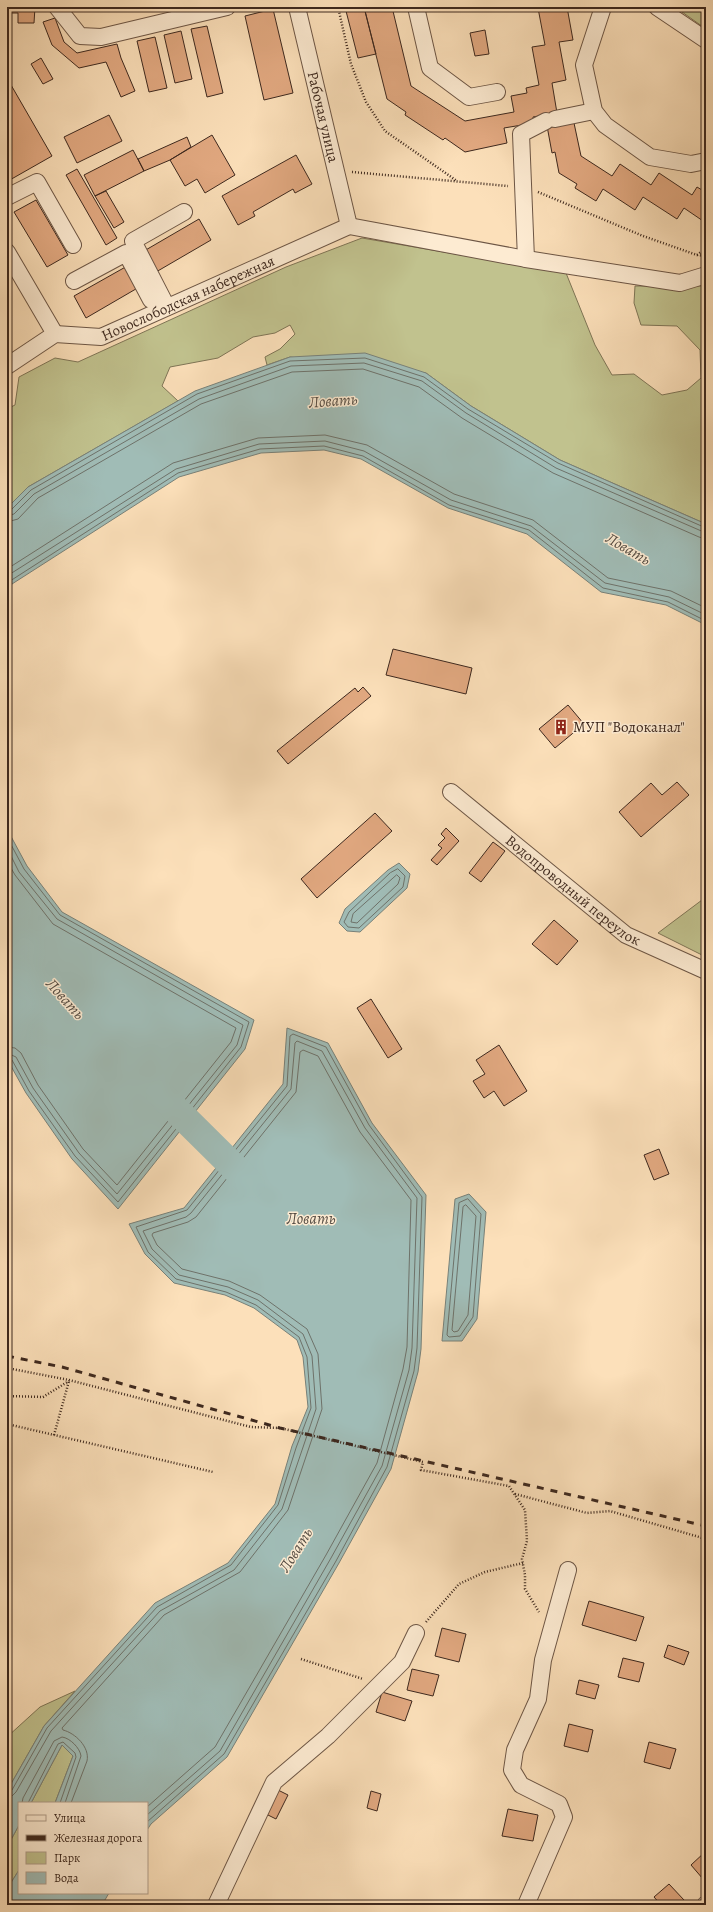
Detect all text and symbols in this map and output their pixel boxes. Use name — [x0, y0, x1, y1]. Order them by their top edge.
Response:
street label: Рабочая улица — [303, 69, 344, 165]
street label: Новослободская набережная — [98, 251, 278, 346]
water label: Ловать — [307, 388, 358, 414]
water label: Ловать — [601, 527, 655, 571]
place label: МУП "Водоканал" — [573, 717, 685, 737]
building icon: МУП "Водоканал" — [552, 718, 570, 736]
street label: Водопроводный переулок — [501, 831, 644, 950]
water label: Ловать — [40, 973, 90, 1025]
water label: Ловать — [286, 1208, 336, 1230]
water label: Ловать — [273, 1523, 318, 1577]
legend — [18, 1802, 148, 1894]
text: Улица — [54, 1810, 86, 1826]
text: Железная дорога — [54, 1830, 143, 1846]
text: Парк — [54, 1850, 80, 1866]
text: Вода — [54, 1870, 79, 1886]

